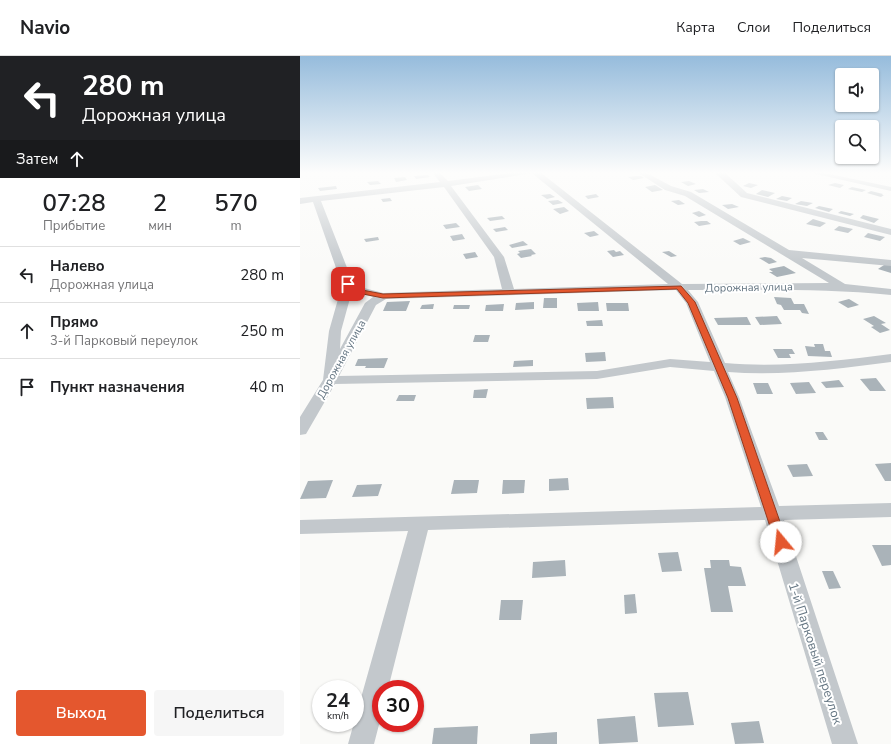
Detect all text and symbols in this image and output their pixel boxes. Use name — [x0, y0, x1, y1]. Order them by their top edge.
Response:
text: Navio — [20, 15, 70, 41]
text: Карта — [676, 18, 715, 37]
text: Слои — [737, 18, 771, 37]
text: Поделиться — [793, 18, 871, 37]
text: 280 m — [82, 67, 165, 105]
map controls — [835, 68, 879, 164]
button: sound — [835, 68, 879, 112]
icon: left — [16, 72, 68, 124]
text: Дорожная улица — [82, 103, 226, 127]
button: search — [835, 120, 879, 164]
icon: ahead — [66, 148, 88, 170]
text: Затем — [16, 149, 58, 169]
text: 07:28 — [42, 187, 106, 219]
text: 2 — [153, 187, 167, 219]
text: 570 — [214, 187, 258, 219]
text: Прибытие — [43, 217, 105, 235]
text: мин — [148, 217, 172, 235]
text: m — [230, 217, 242, 235]
text: Налево — [50, 256, 105, 276]
icon: left — [16, 264, 38, 286]
text: 280 m — [240, 265, 284, 285]
pin — [331, 267, 365, 301]
icon: arrive — [337, 273, 359, 295]
text: Дорожная улица — [50, 276, 154, 294]
street label: Дорожная улица — [705, 279, 793, 296]
text: Прямо — [50, 312, 98, 332]
street label: Дорожная улица — [314, 317, 369, 401]
icon: ahead — [16, 320, 38, 342]
text: 250 m — [240, 321, 284, 341]
text: 3-й Парковый переулок — [50, 332, 198, 350]
icon: arrive — [16, 376, 38, 398]
text: Пункт назначения — [50, 377, 185, 397]
text: 40 m — [249, 377, 284, 397]
position arrow — [760, 521, 802, 563]
street label: 1-й Парковый переулок — [784, 580, 847, 727]
speed limit sign: 30 — [372, 680, 424, 732]
text: 24 — [326, 687, 350, 714]
button: Выход — [16, 690, 146, 736]
button: Поделиться — [154, 690, 284, 736]
text: km/h — [327, 709, 349, 723]

